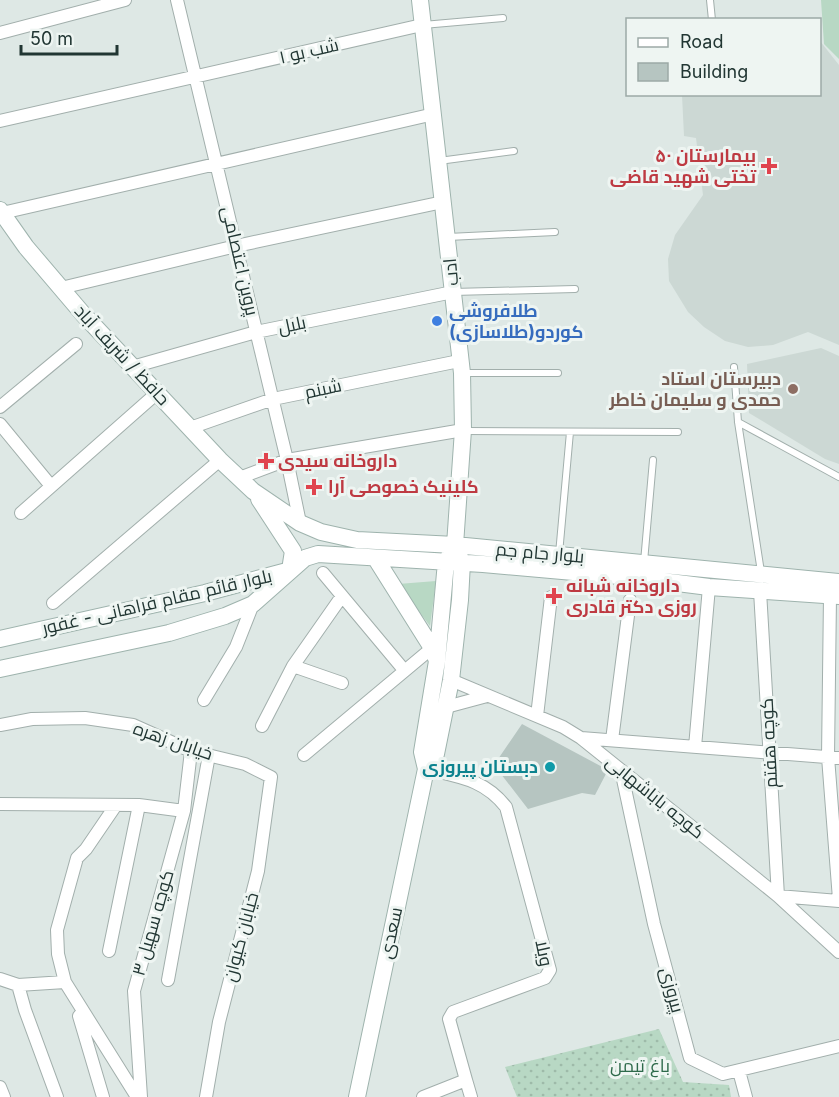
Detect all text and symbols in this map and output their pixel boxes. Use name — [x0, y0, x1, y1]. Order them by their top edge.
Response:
scale bar — [21, 18, 117, 56]
legend — [626, 18, 821, 96]
text: 50 m — [30, 28, 73, 49]
text: Road — [680, 31, 723, 52]
street label: شب بو ۱ — [277, 33, 341, 69]
text: Building — [680, 61, 748, 82]
place label: بیمارستان ۵۰ تختی شهید قاضی — [610, 145, 756, 188]
marker: بیمارستان ۵۰ تختی شهید قاضی — [760, 157, 778, 175]
street label: پروین اعتصامی — [216, 204, 263, 318]
street label: ادب — [439, 257, 462, 287]
street label: حافظ / شریف آباد — [70, 300, 174, 410]
place label: طلافروشی کوردو(طلاسازی) — [449, 300, 583, 343]
street label: بلبل — [276, 311, 308, 339]
marker: طلافروشی کوردو(طلاسازی) — [430, 314, 444, 328]
place label: دبیرستان استاد حمدی و سلیمان خاطر — [608, 368, 781, 411]
street label: شبنم — [302, 374, 344, 405]
marker: دبیرستان استاد حمدی و سلیمان خاطر — [786, 382, 800, 396]
place label: داروخانه سیدی — [278, 450, 397, 472]
marker: داروخانه سیدی — [259, 454, 273, 468]
place label: کلینیک خصوصی آرا — [328, 476, 479, 498]
marker: کلینیک خصوصی آرا — [305, 478, 323, 496]
street label: بلوار جام جم — [495, 538, 585, 569]
street label: بلوار قائم مقام فراهانی - غفور — [39, 565, 274, 640]
place label: داروخانه شبانه روزی دکتر قادری — [566, 575, 697, 618]
marker: داروخانه شبانه روزی دکتر قادری — [547, 589, 561, 603]
street label: کوچه هفتم — [756, 697, 783, 789]
street label: خیابان زهره — [130, 717, 216, 765]
street label: کوچه باباشهابی — [601, 751, 709, 844]
place label: دبستان پیروزی — [422, 756, 538, 779]
marker: دبستان پیروزی — [543, 760, 557, 774]
street label: کوچه سهیل ۳ — [127, 868, 180, 979]
street label: خیابان کیوان — [219, 890, 263, 984]
street label: سعدی — [375, 905, 407, 961]
street label: ویلا — [530, 938, 558, 968]
street label: پیروزی — [654, 965, 689, 1016]
park label: باغ تیمن — [610, 1055, 670, 1078]

